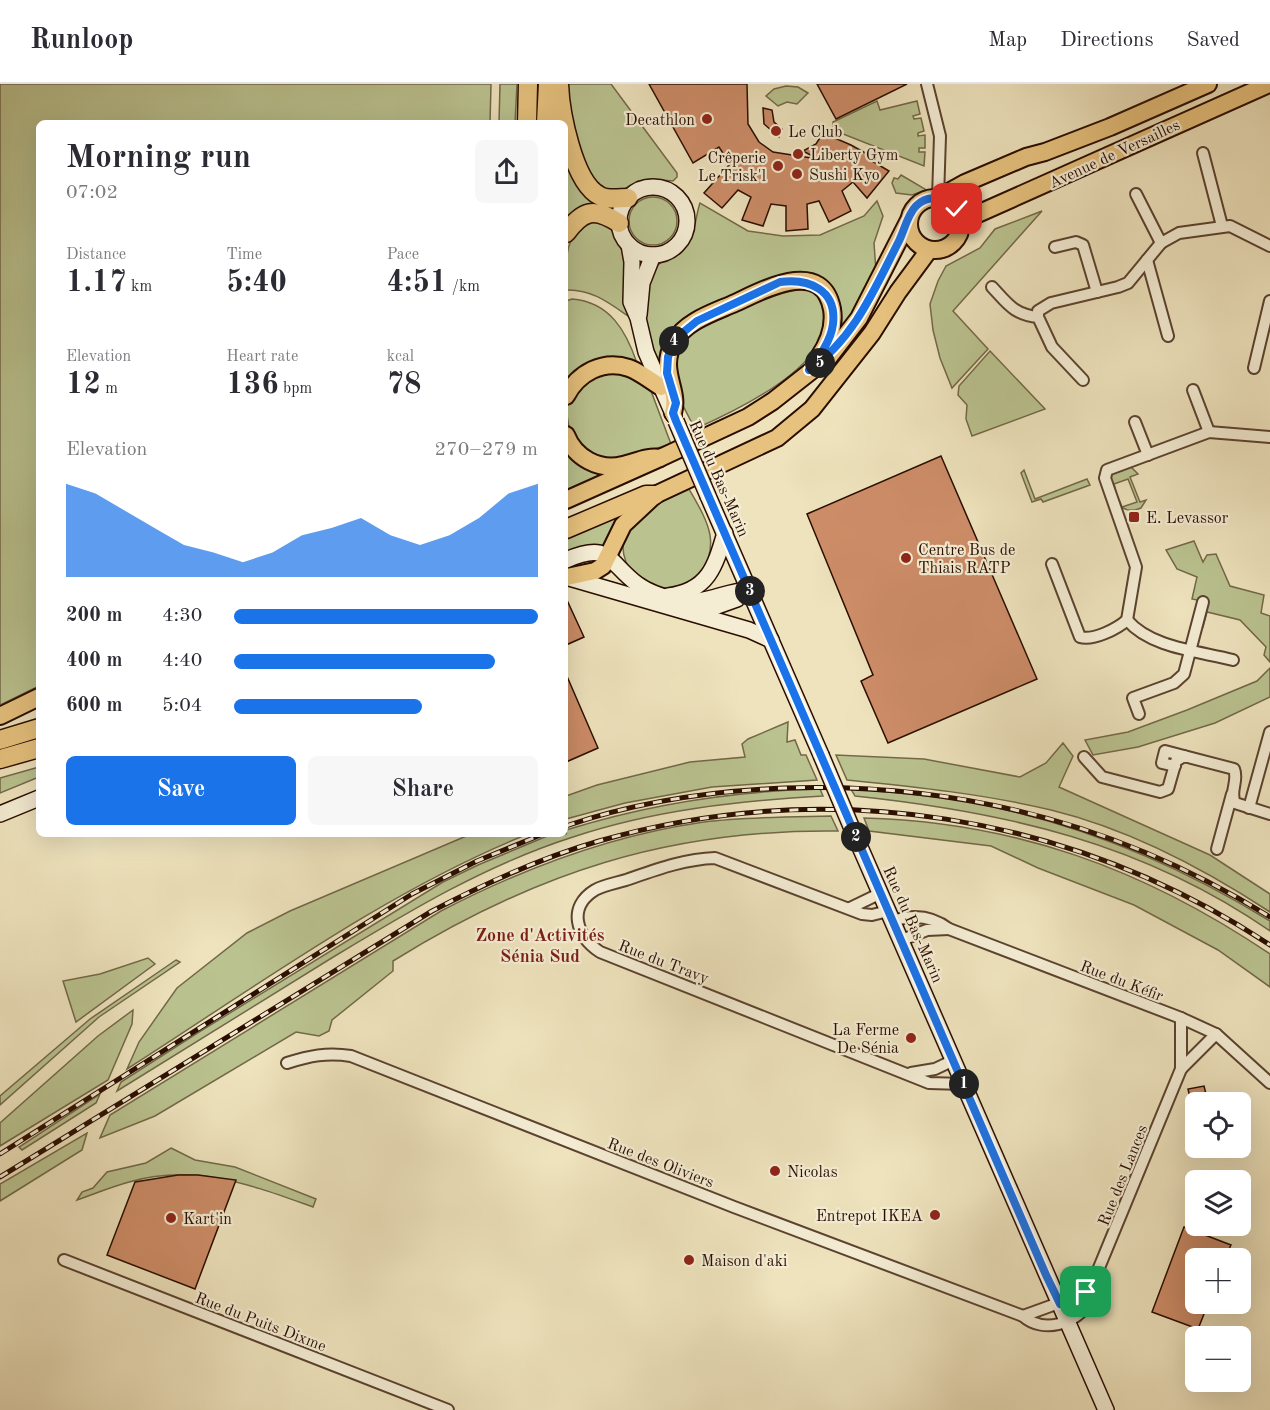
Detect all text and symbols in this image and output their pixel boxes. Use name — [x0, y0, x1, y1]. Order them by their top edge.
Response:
text: Runloop — [30, 27, 134, 55]
text: Map — [988, 30, 1027, 51]
text: Directions — [1060, 30, 1154, 51]
text: Saved — [1187, 30, 1240, 51]
marker: Decathlon — [700, 112, 714, 126]
place label: Decathlon — [625, 113, 695, 129]
street label: Avenue de Versailles — [1047, 117, 1183, 192]
marker: Le Club — [769, 124, 783, 138]
place label: Le Club — [788, 125, 842, 141]
button: share — [475, 140, 538, 203]
text: Morning run — [66, 142, 251, 175]
marker: Liberty Gym — [791, 147, 805, 161]
place label: Liberty Gym — [810, 148, 899, 164]
place label: Crêperie Le Trisk'l — [698, 151, 766, 185]
marker: Crêperie Le Trisk'l — [771, 159, 785, 173]
marker: Sushi Kyo — [790, 167, 804, 181]
place label: Sushi Kyo — [809, 168, 880, 184]
text: 07:02 — [66, 183, 118, 203]
pin — [931, 183, 982, 234]
icon: check — [940, 192, 973, 225]
text: Distance — [66, 247, 126, 263]
text: Time — [226, 247, 262, 263]
text: Pace — [387, 247, 419, 263]
text: 1.17 — [66, 268, 127, 298]
text: 5:40 — [226, 268, 287, 298]
text: 4:51 — [387, 268, 447, 298]
text: km — [127, 279, 152, 295]
text: /km — [447, 279, 480, 295]
pin: 4 — [659, 326, 689, 356]
text: 4 — [669, 333, 679, 349]
pin: 5 — [805, 348, 835, 378]
text: Elevation — [66, 349, 131, 365]
text: Heart rate — [226, 349, 298, 365]
text: kcal — [387, 349, 414, 365]
text: 5 — [815, 355, 825, 371]
text: 12 — [66, 370, 101, 400]
text: 136 — [226, 370, 279, 400]
text: 78 — [387, 370, 421, 400]
text: m — [101, 381, 118, 397]
text: bpm — [279, 381, 312, 397]
street label: Rue du Bas-Marin — [685, 418, 751, 540]
text: Elevation — [66, 440, 147, 460]
text: 270–279 m — [435, 440, 538, 460]
marker: E. Levassor — [1127, 510, 1141, 524]
place label: E. Levassor — [1146, 511, 1229, 527]
place label: Centre Bus de Thiais RATP — [918, 543, 1015, 577]
marker: Centre Bus de Thiais RATP — [899, 551, 913, 565]
pin: 3 — [735, 576, 765, 606]
text: 3 — [745, 583, 755, 599]
text: 200 m — [66, 606, 122, 626]
text: 4:30 — [162, 606, 202, 626]
text: 400 m — [66, 651, 122, 671]
text: 4:40 — [162, 651, 202, 671]
text: 600 m — [66, 696, 122, 716]
text: 5:04 — [162, 696, 202, 716]
button: Save — [66, 756, 296, 825]
button: Share — [308, 756, 538, 825]
pin: 2 — [841, 822, 871, 852]
text: 2 — [851, 829, 861, 845]
street label: Rue du Bas-Marin — [879, 864, 945, 986]
district label: Zone d'Activités Sénia Sud — [475, 927, 605, 966]
street label: Rue du Travy — [616, 938, 711, 988]
street label: Rue du Kéfir — [1077, 959, 1166, 1005]
place label: La Ferme De Sénia — [832, 1023, 899, 1057]
marker: La Ferme De Sénia — [904, 1031, 918, 1045]
pin: 1 — [949, 1069, 979, 1099]
text: 1 — [959, 1076, 969, 1092]
map controls — [1185, 1092, 1251, 1392]
button: locate — [1185, 1092, 1251, 1158]
street label: Rue des Lances — [1096, 1123, 1151, 1229]
street label: Rue des Oliviers — [605, 1136, 716, 1192]
marker: Nicolas — [768, 1164, 782, 1178]
place label: Nicolas — [787, 1165, 838, 1181]
button: layers — [1185, 1170, 1251, 1236]
marker: Entrepot IKEA — [928, 1208, 942, 1222]
place label: Entrepot IKEA — [816, 1209, 923, 1225]
marker: Kart'in — [164, 1211, 178, 1225]
place label: Kart'in — [183, 1212, 232, 1228]
button: + — [1185, 1248, 1251, 1314]
marker: Maison d'aki — [682, 1253, 696, 1267]
place label: Maison d'aki — [701, 1254, 787, 1270]
pin — [1060, 1266, 1111, 1317]
icon: arrive — [1069, 1275, 1102, 1308]
street label: Rue du Puits Dixme — [192, 1290, 328, 1355]
button: − — [1185, 1326, 1251, 1392]

